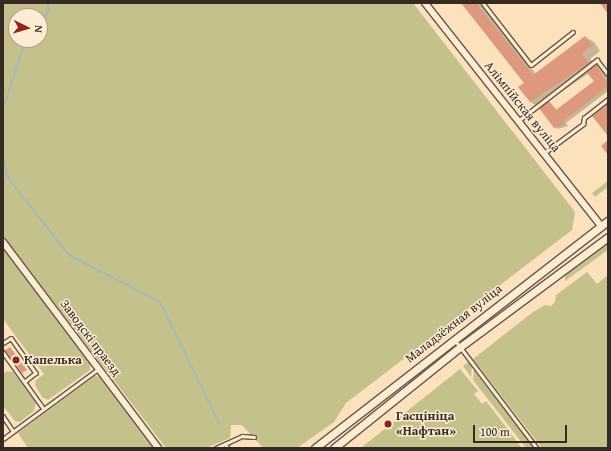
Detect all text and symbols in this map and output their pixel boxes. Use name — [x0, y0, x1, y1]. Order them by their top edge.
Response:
north arrow — [8, 8, 48, 48]
text: N — [31, 25, 47, 33]
street label: Алімпійская вуліца — [481, 58, 563, 156]
street label: Маладзёжная вуліца — [402, 281, 506, 367]
street label: Заводскі праезд — [56, 297, 124, 379]
place label: Капелька — [24, 352, 82, 368]
marker: Капелька — [11, 355, 21, 365]
place label: Гасцініца «Нафтан» — [396, 409, 456, 440]
scale bar — [475, 417, 569, 443]
marker: Гасцініца «Нафтан» — [383, 419, 393, 429]
text: 100 m — [480, 423, 510, 440]

